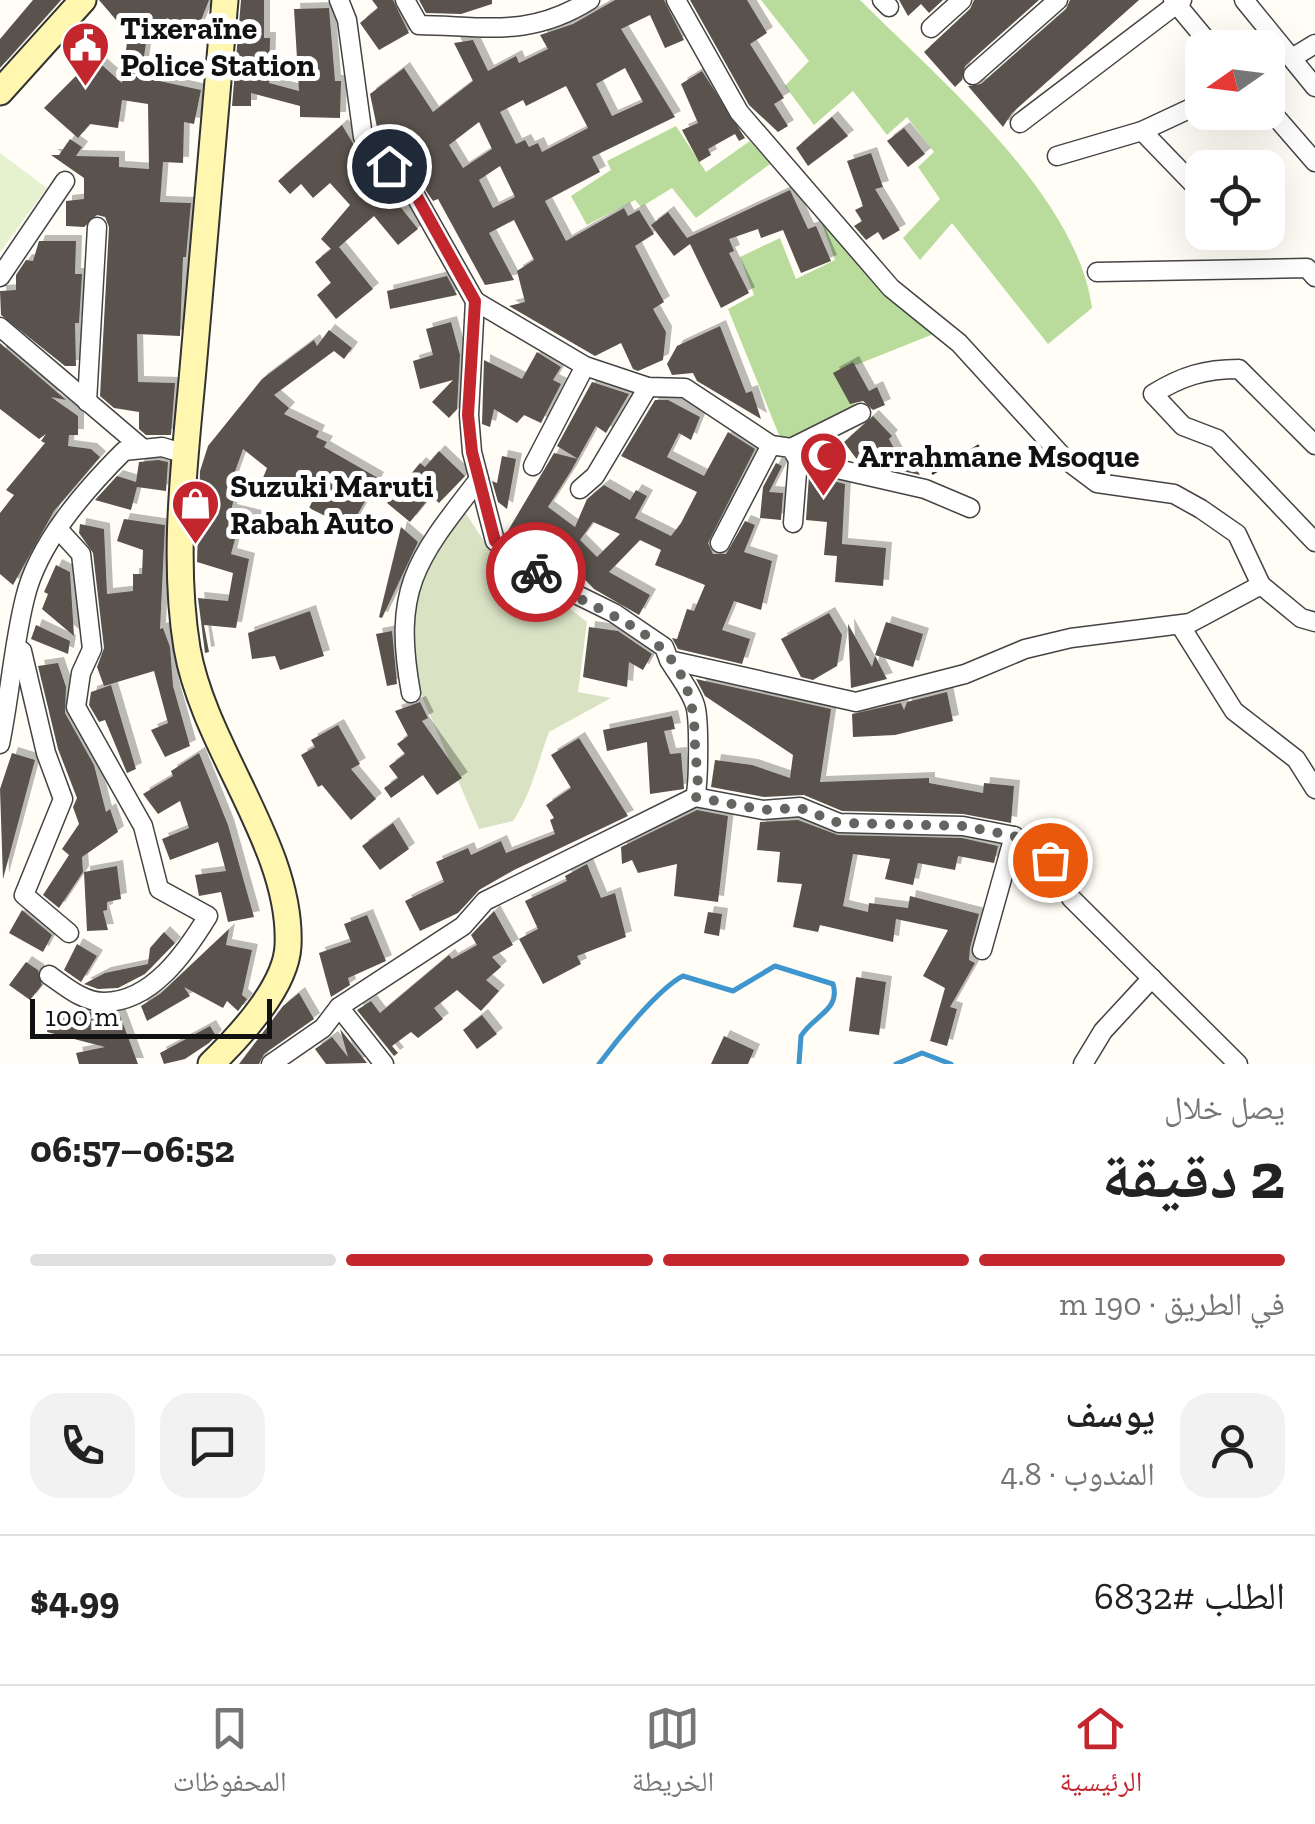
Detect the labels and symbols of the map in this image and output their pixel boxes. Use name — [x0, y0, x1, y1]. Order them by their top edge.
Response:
place label: Tixeraïne Police Station — [120, 9, 315, 84]
public building icon: Tixeraïne Police Station — [59, 20, 111, 88]
north arrow — [1185, 30, 1285, 130]
pin — [347, 124, 432, 209]
mosque icon: Arrahmane Msoque — [797, 430, 849, 498]
place label: Arrahmane Msoque — [858, 437, 1139, 475]
place label: Suzuki Maruti Rabah Auto — [230, 467, 434, 542]
shop icon: Suzuki Maruti Rabah Auto — [169, 478, 221, 546]
courier — [486, 522, 586, 622]
pin — [1008, 818, 1093, 903]
scale bar — [30, 994, 272, 1038]

